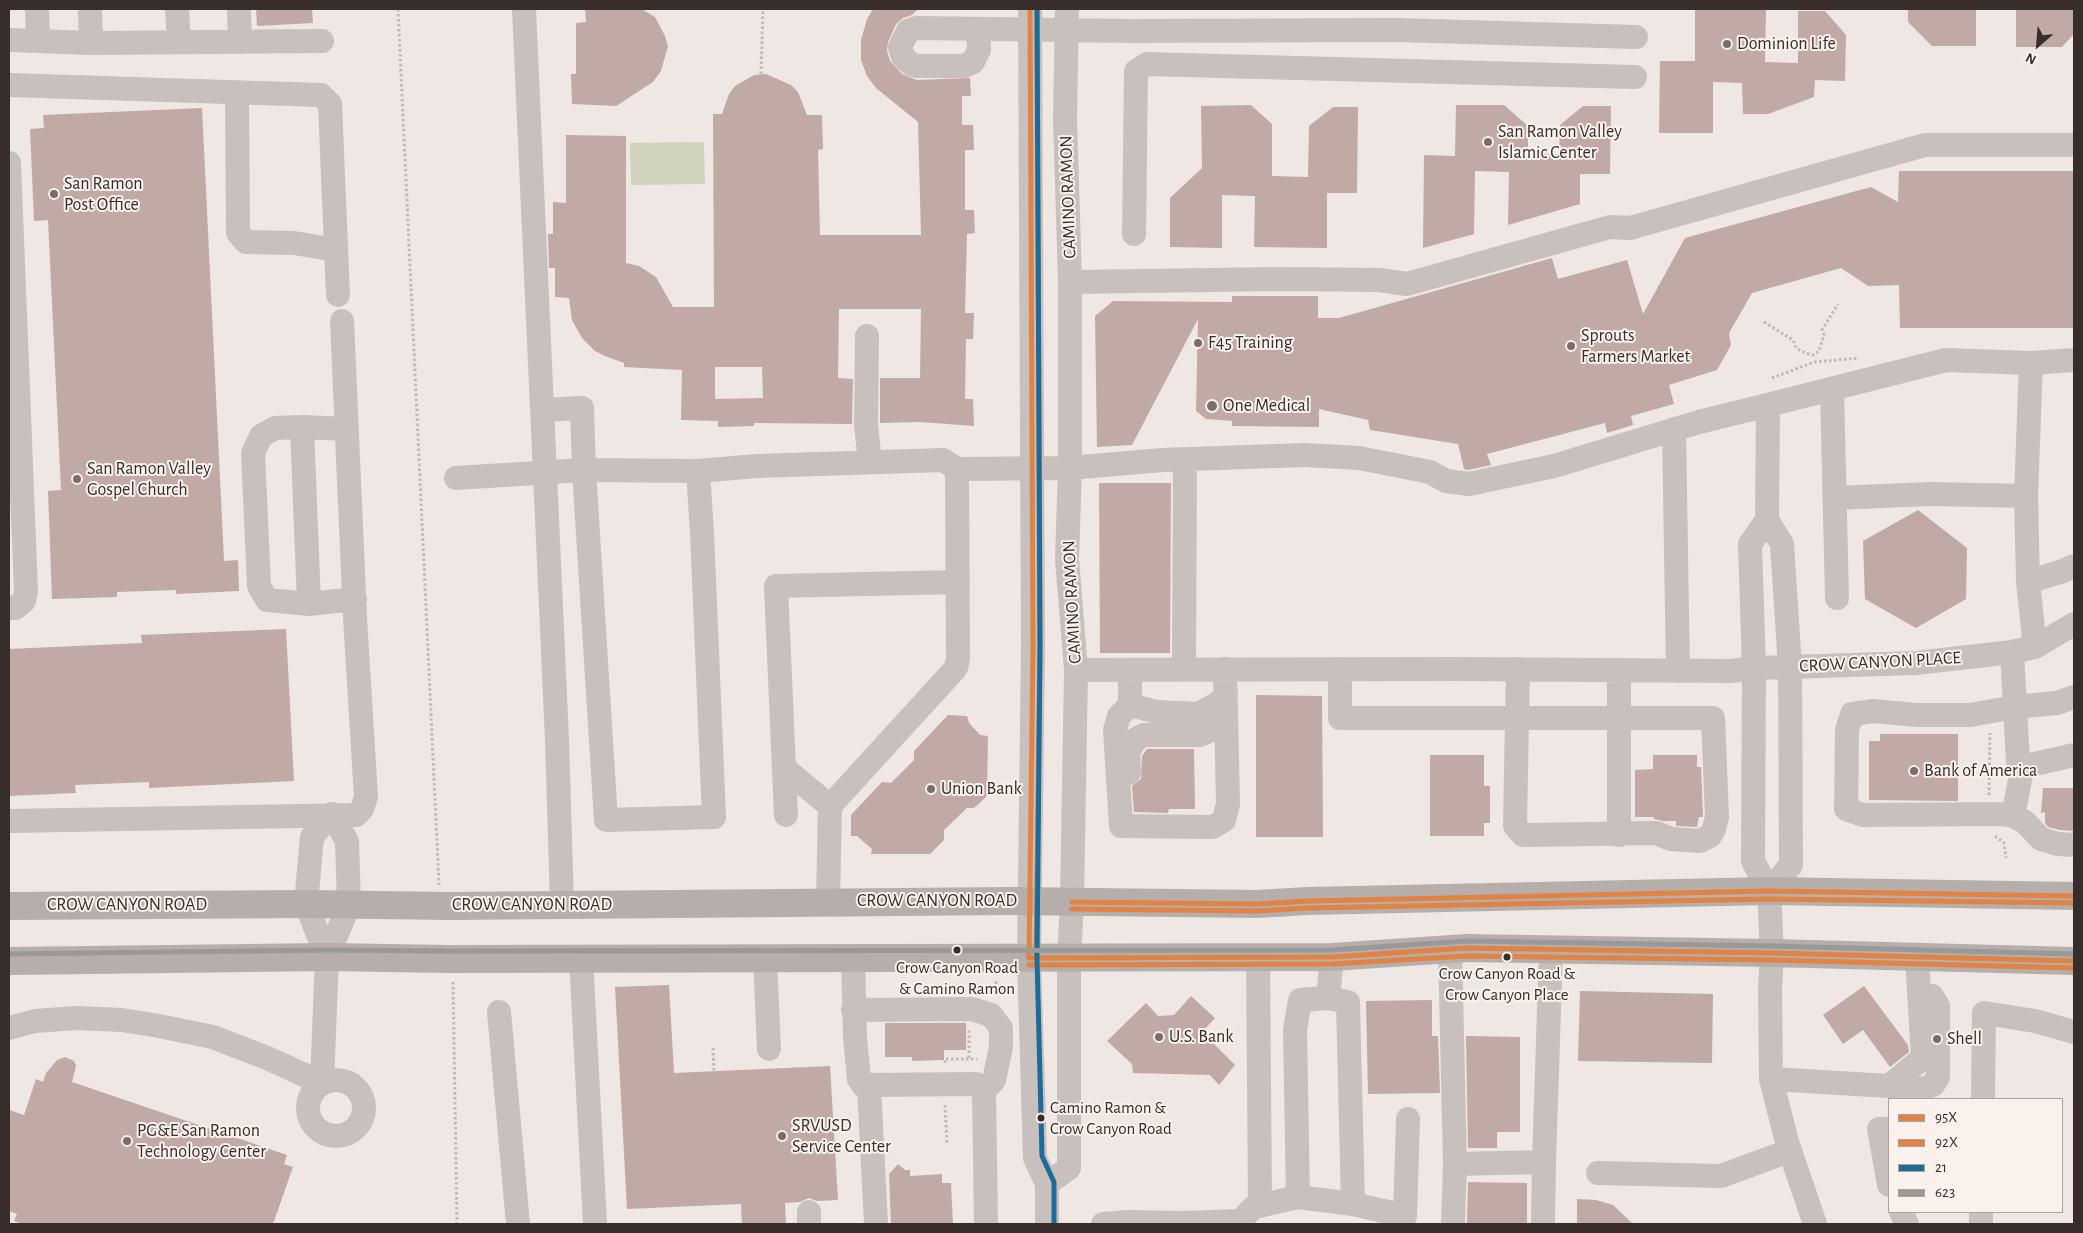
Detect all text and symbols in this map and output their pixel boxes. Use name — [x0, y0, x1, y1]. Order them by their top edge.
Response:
north arrow — [2013, 20, 2063, 70]
place label: Dominion Life — [1737, 33, 1836, 55]
marker: Dominion Life — [1721, 38, 1733, 50]
text: N — [2024, 50, 2039, 67]
place label: San Ramon Valley Islamic Center — [1498, 121, 1622, 163]
street label: CAMINO RAMON — [1055, 135, 1081, 259]
marker: San Ramon Valley Islamic Center — [1482, 136, 1494, 148]
place label: San Ramon Post Office — [64, 173, 143, 215]
marker: San Ramon Post Office — [48, 188, 60, 200]
place label: Sprouts Farmers Market — [1581, 325, 1690, 368]
place label: F45 Training — [1208, 332, 1293, 354]
marker: F45 Training — [1192, 337, 1204, 349]
marker: Sprouts Farmers Market — [1565, 340, 1577, 352]
place label: One Medical — [1223, 395, 1310, 417]
marker: One Medical — [1205, 399, 1219, 413]
place label: San Ramon Valley Gospel Church — [87, 458, 211, 500]
marker: San Ramon Valley Gospel Church — [71, 473, 83, 485]
street label: CAMINO RAMON — [1058, 540, 1086, 664]
street label: CROW CANYON PLACE — [1799, 647, 1961, 677]
place label: Bank of America — [1924, 760, 2037, 782]
marker: Bank of America — [1908, 765, 1920, 777]
place label: Union Bank — [941, 778, 1022, 800]
marker: Union Bank — [925, 783, 937, 795]
street label: CROW CANYON ROAD — [857, 890, 1017, 912]
street label: CROW CANYON ROAD — [47, 894, 207, 916]
street label: CROW CANYON ROAD — [452, 894, 612, 916]
marker: Crow Canyon Road & Camino Ramon — [952, 945, 962, 955]
marker: Crow Canyon Road & Crow Canyon Place — [1502, 952, 1512, 962]
place label: Crow Canyon Road & Camino Ramon — [896, 958, 1018, 998]
place label: Crow Canyon Road & Crow Canyon Place — [1439, 964, 1575, 1004]
place label: U.S. Bank — [1169, 1026, 1234, 1048]
place label: Shell — [1947, 1028, 1982, 1050]
marker: U.S. Bank — [1153, 1031, 1165, 1043]
marker: Shell — [1931, 1033, 1943, 1045]
place label: Camino Ramon & Crow Canyon Road — [1050, 1098, 1172, 1138]
legend — [1888, 1098, 2063, 1213]
text: 95X — [1935, 1110, 1957, 1125]
marker: Camino Ramon & Crow Canyon Road — [1036, 1113, 1046, 1123]
place label: SRVUSD Service Center — [792, 1115, 891, 1158]
place label: PG&E San Ramon Technology Center — [137, 1120, 266, 1162]
marker: SRVUSD Service Center — [776, 1130, 788, 1142]
marker: PG&E San Ramon Technology Center — [121, 1135, 133, 1147]
text: 92X — [1935, 1135, 1958, 1150]
text: 21 — [1935, 1160, 1947, 1175]
text: 623 — [1935, 1185, 1955, 1200]

